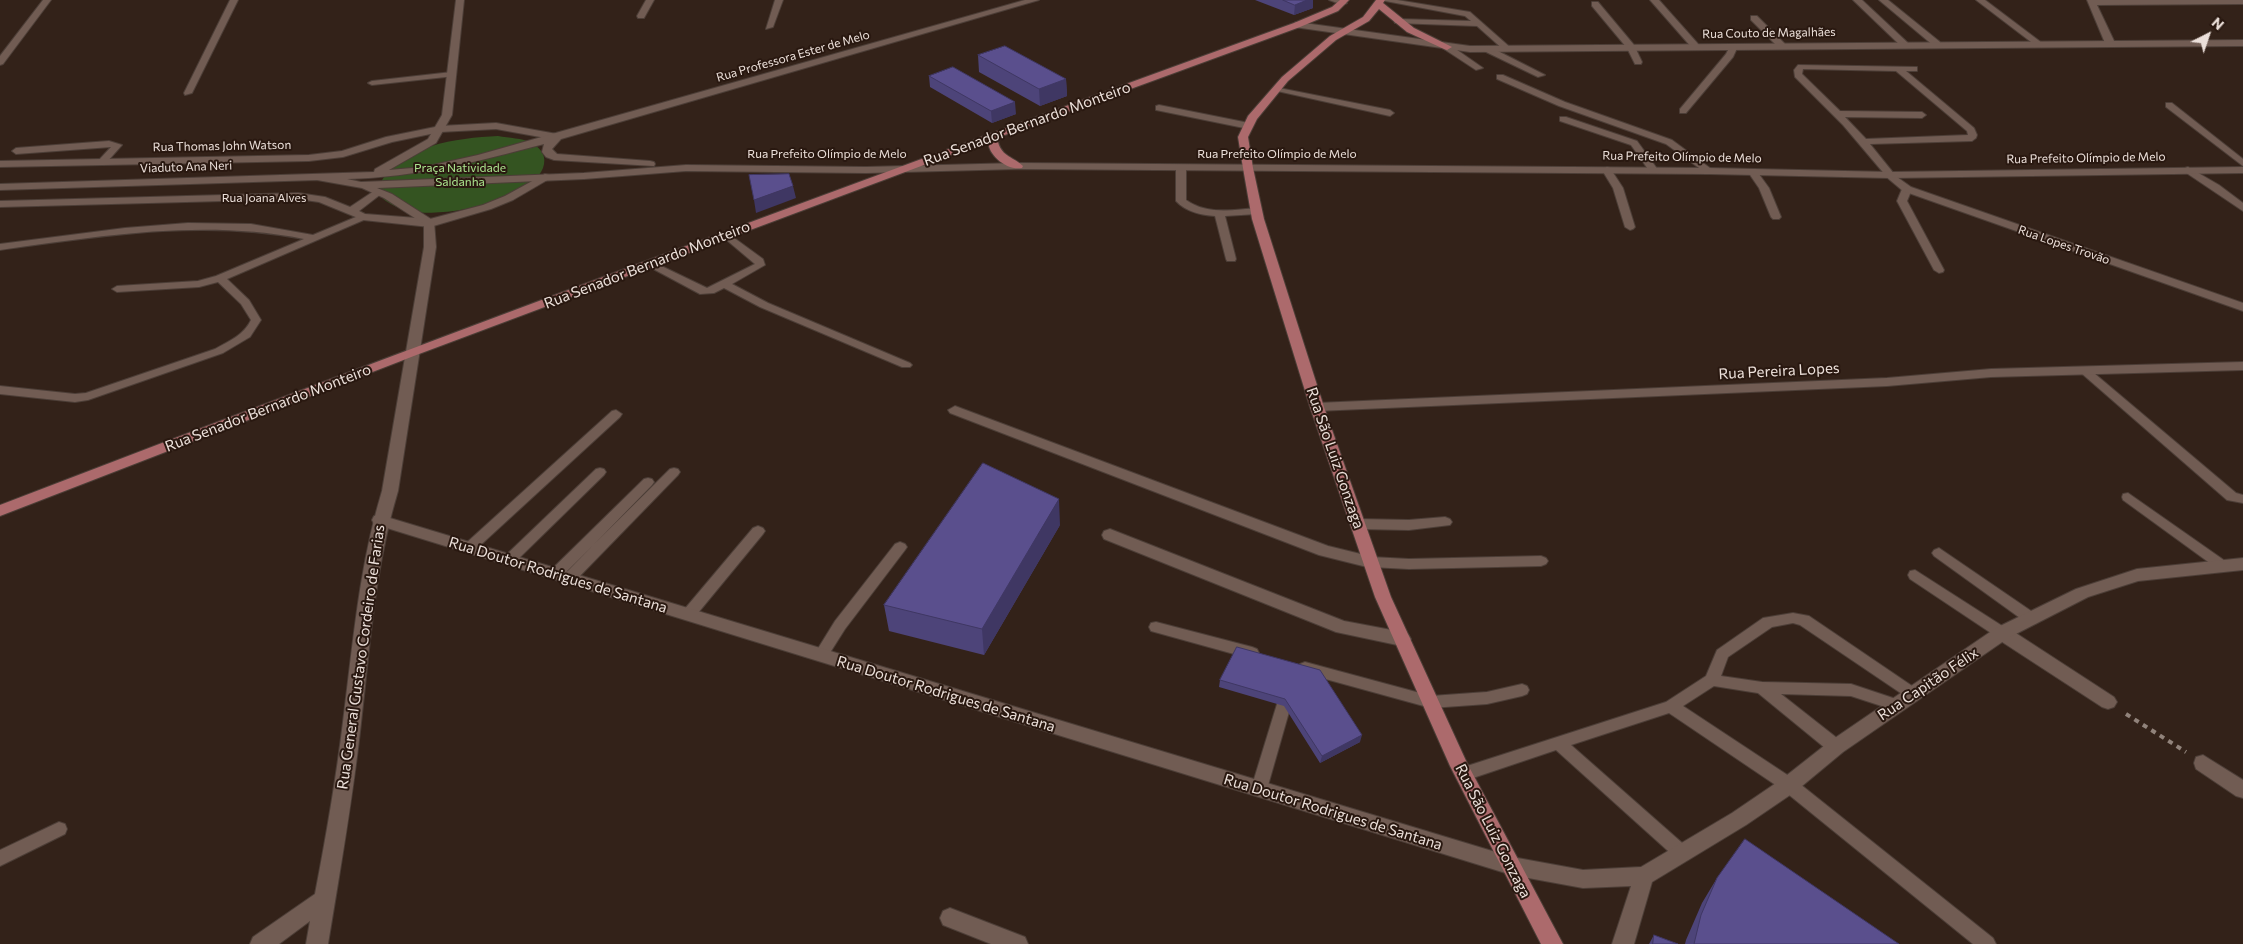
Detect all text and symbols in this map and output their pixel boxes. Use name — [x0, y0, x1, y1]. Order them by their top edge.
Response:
north arrow — [2183, 10, 2233, 60]
text: N — [2209, 13, 2228, 33]
street label: Rua Couto de Magalhães — [1702, 25, 1836, 41]
street label: Rua Professora Ester de Melo — [715, 27, 871, 85]
street label: Rua Senador Bernardo Monteiro — [921, 78, 1133, 170]
street label: Rua Thomas John Watson — [153, 138, 291, 154]
street label: Rua Prefeito Olímpio de Melo — [747, 147, 907, 161]
street label: Rua Prefeito Olímpio de Melo — [1197, 147, 1357, 161]
street label: Rua Prefeito Olímpio de Melo — [1602, 148, 1762, 166]
street label: Rua Prefeito Olímpio de Melo — [2006, 149, 2166, 167]
street label: Viaduto Ana Neri — [140, 158, 232, 176]
park label: Praça Natividade Saldanha — [414, 161, 506, 189]
street label: Rua Joana Alves — [222, 191, 306, 205]
street label: Rua Senador Bernardo Monteiro — [541, 217, 753, 313]
street label: Rua Lopes Trovão — [2016, 223, 2112, 267]
street label: Rua Pereira Lopes — [1718, 359, 1840, 383]
street label: Rua Senador Bernardo Monteiro — [162, 360, 374, 456]
street label: Rua São Luiz Gonzaga — [1302, 385, 1368, 531]
street label: Rua General Gustavo Cordeiro de Farias — [333, 523, 389, 791]
street label: Rua Doutor Rodrigues de Santana — [447, 533, 669, 617]
street label: Rua Capitão Félix — [1874, 644, 1982, 724]
street label: Rua Doutor Rodrigues de Santana — [835, 652, 1057, 736]
street label: Rua São Luiz Gonzaga — [1451, 761, 1535, 901]
street label: Rua Doutor Rodrigues de Santana — [1222, 770, 1444, 854]

